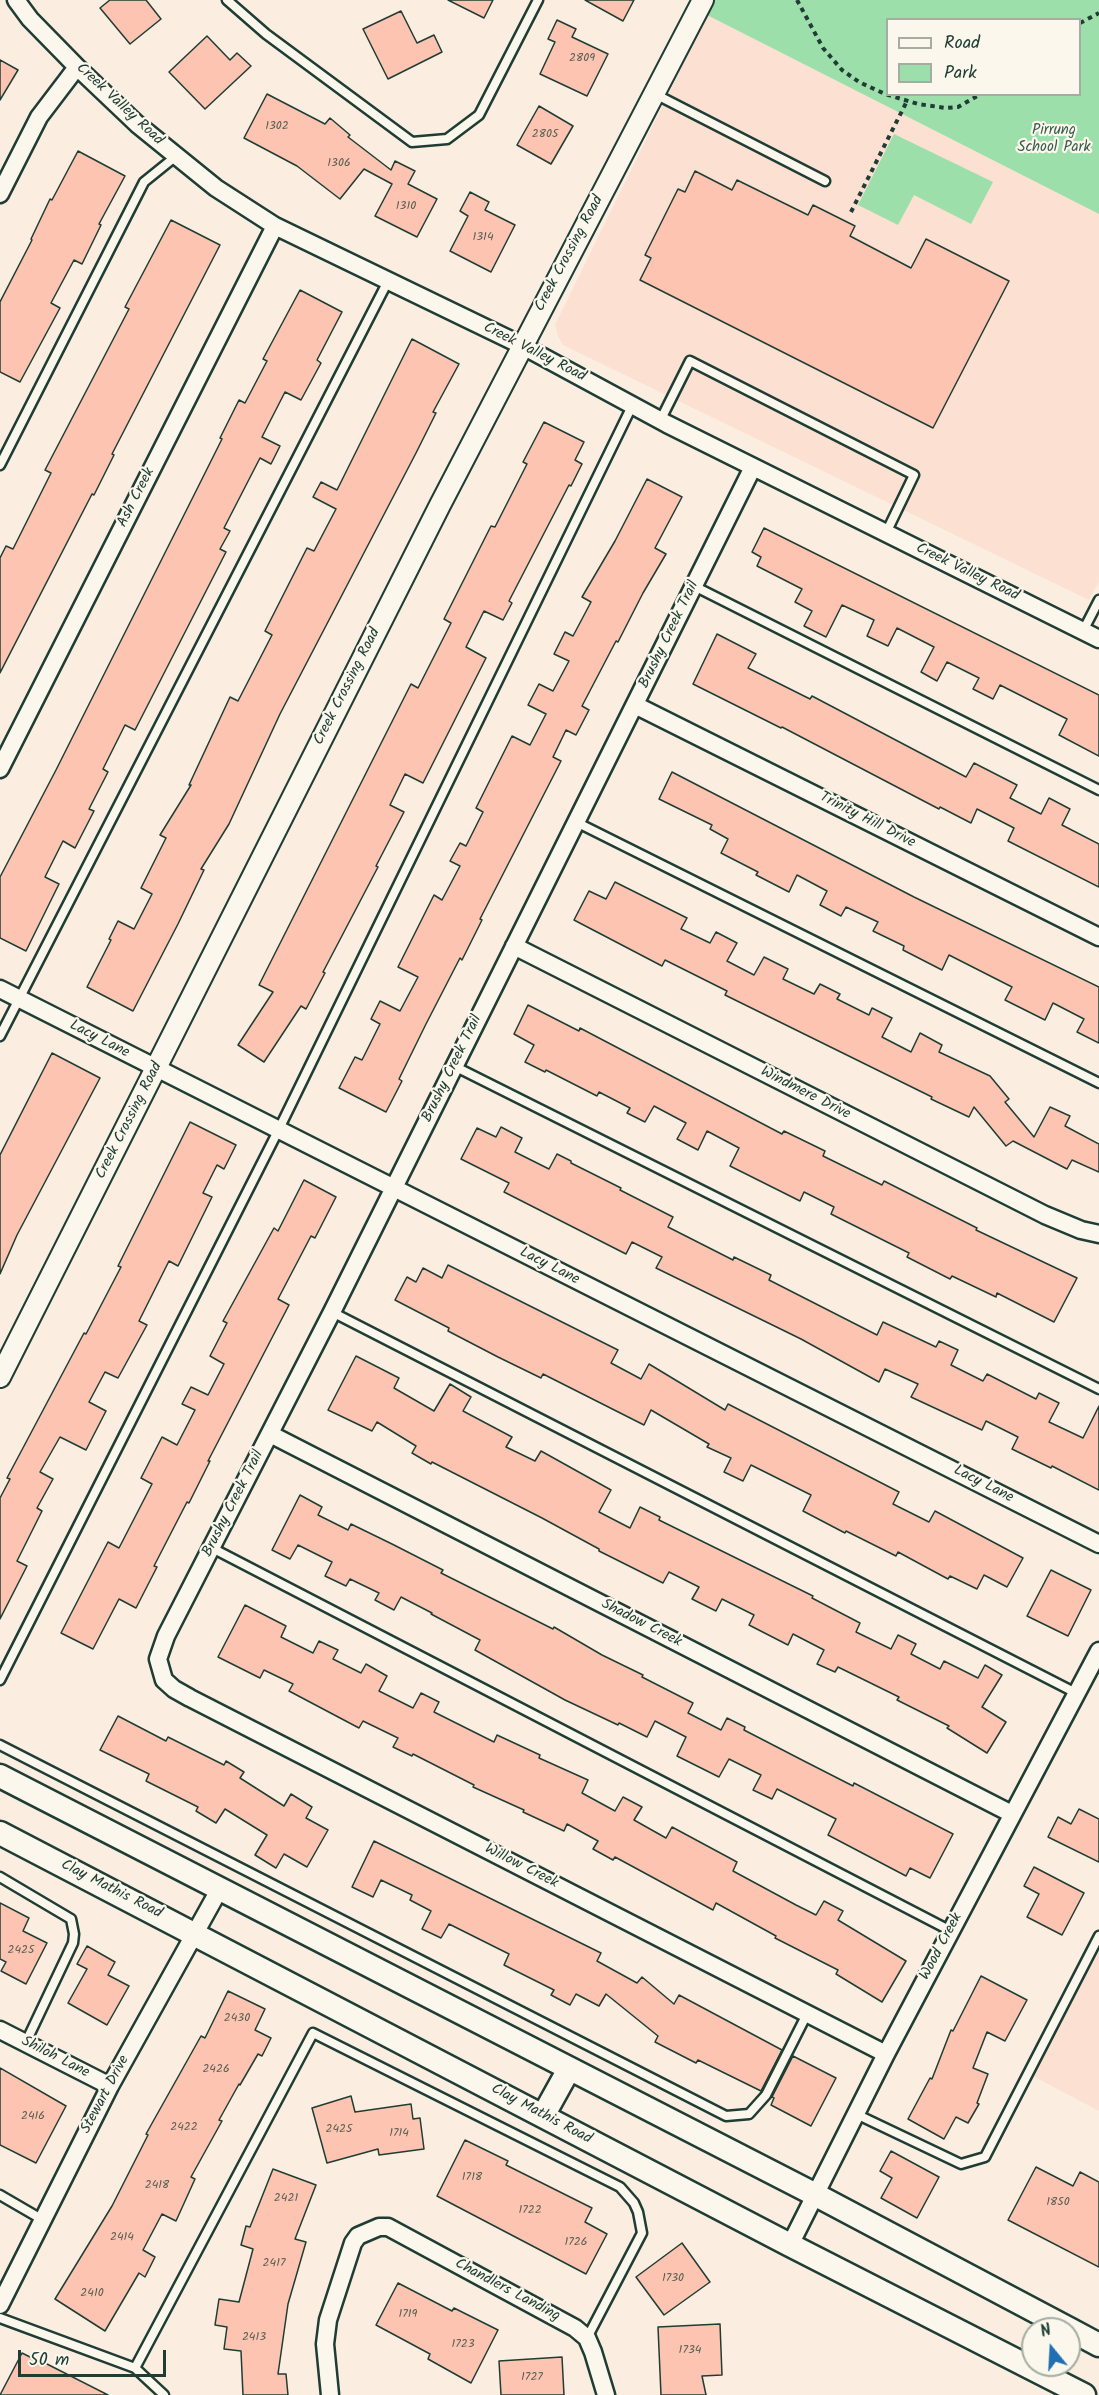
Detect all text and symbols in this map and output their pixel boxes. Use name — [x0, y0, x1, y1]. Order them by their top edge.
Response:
legend — [886, 18, 1081, 96]
text: Road — [944, 29, 980, 58]
house number: 2809 — [569, 52, 595, 66]
text: Park — [944, 59, 977, 88]
street label: Creek Valley Road — [72, 60, 166, 150]
house number: 1302 — [265, 120, 289, 134]
park label: Pirrung School Park — [1017, 122, 1091, 157]
house number: 2805 — [532, 128, 558, 142]
house number: 1306 — [327, 157, 351, 171]
street label: Creek Crossing Road — [532, 193, 608, 315]
house number: 1310 — [396, 200, 416, 214]
house number: 1314 — [473, 231, 493, 245]
street label: Creek Valley Road — [480, 319, 588, 387]
street label: Ash Creek — [114, 465, 160, 531]
street label: Creek Valley Road — [912, 540, 1022, 606]
street label: Brushy Creek Trail — [636, 578, 704, 692]
street label: Creek Crossing Road — [311, 626, 385, 748]
street label: Trinity Hill Drive — [816, 789, 918, 853]
street label: Brushy Creek Trail — [419, 1012, 487, 1126]
street label: Lacy Lane — [66, 1017, 132, 1063]
street label: Creek Crossing Road — [93, 1060, 167, 1182]
street label: Windmere Drive — [757, 1064, 853, 1124]
street label: Lacy Lane — [516, 1244, 582, 1290]
street label: Brushy Creek Trail — [199, 1448, 269, 1560]
street label: Lacy Lane — [950, 1462, 1016, 1508]
street label: Shadow Creek — [598, 1596, 684, 1652]
street label: Willow Creek — [481, 1841, 561, 1893]
street label: Clay Mathis Road — [57, 1857, 165, 1923]
street label: Wood Creek — [917, 1910, 967, 1984]
house number: 2425 — [8, 1944, 34, 1958]
house number: 2430 — [224, 2012, 250, 2026]
street label: Shiloh Lane — [18, 2033, 92, 2083]
street label: Stewart Drive — [78, 2053, 134, 2137]
house number: 2426 — [202, 2063, 230, 2077]
street label: Clay Mathis Road — [488, 2081, 594, 2149]
house number: 2416 — [21, 2110, 45, 2124]
house number: 2422 — [170, 2121, 198, 2135]
house number: 2425 — [326, 2123, 352, 2137]
house number: 1714 — [389, 2127, 409, 2141]
house number: 1718 — [462, 2171, 482, 2185]
house number: 2418 — [145, 2179, 169, 2193]
house number: 2421 — [274, 2192, 298, 2206]
house number: 1850 — [1046, 2196, 1070, 2210]
house number: 1722 — [518, 2204, 542, 2218]
house number: 2414 — [110, 2231, 134, 2245]
house number: 1726 — [565, 2236, 587, 2250]
street label: Chandlers Landing — [451, 2256, 563, 2326]
house number: 2417 — [263, 2257, 285, 2271]
house number: 1730 — [662, 2272, 684, 2286]
house number: 2410 — [80, 2287, 104, 2301]
house number: 1719 — [399, 2308, 417, 2322]
north arrow — [1021, 2317, 1081, 2377]
text: N — [1037, 2318, 1055, 2345]
house number: 2413 — [242, 2331, 266, 2345]
scale bar — [21, 2338, 170, 2376]
house number: 1723 — [451, 2338, 475, 2352]
house number: 1734 — [679, 2344, 701, 2358]
text: 50 m — [29, 2346, 69, 2375]
house number: 1727 — [521, 2371, 543, 2385]

